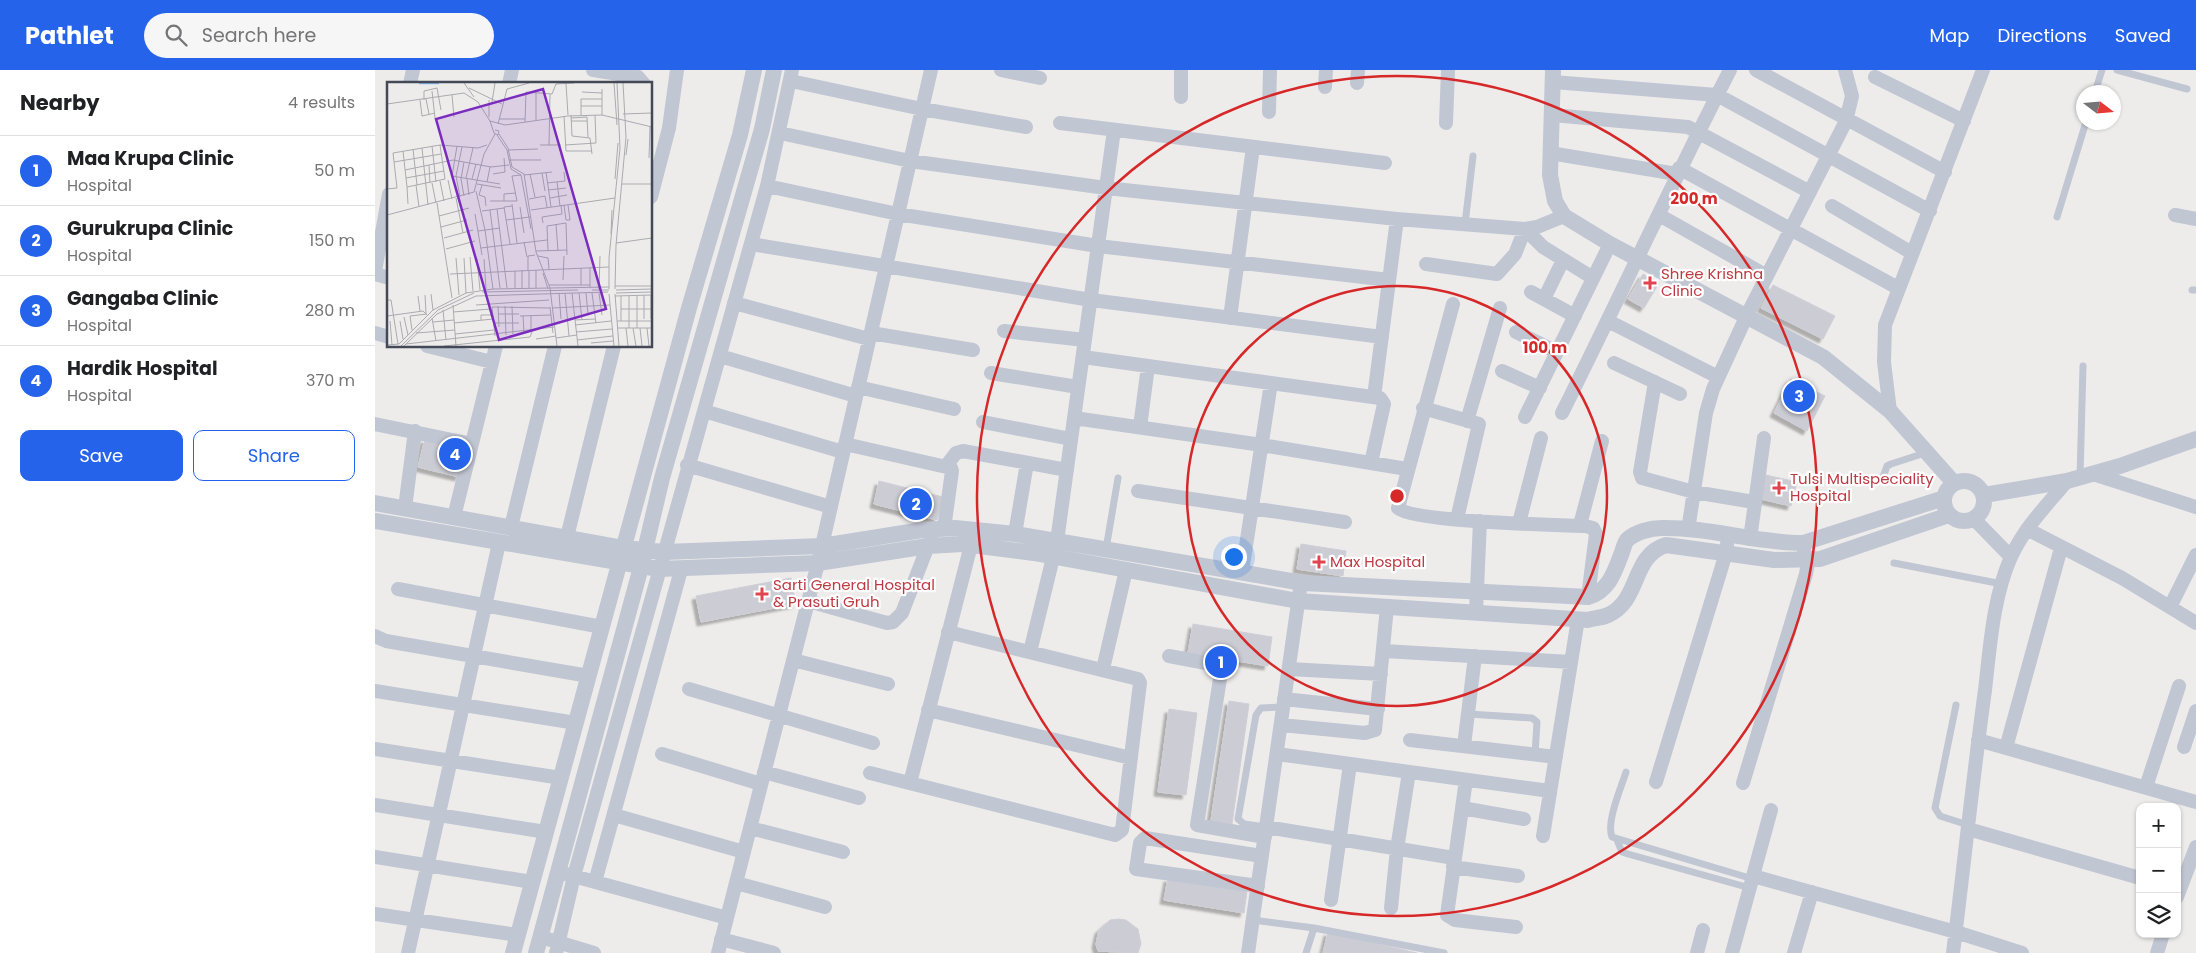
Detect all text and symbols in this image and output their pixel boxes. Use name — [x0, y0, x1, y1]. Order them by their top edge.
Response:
search box — [144, 13, 494, 58]
text: Pathlet — [25, 19, 114, 52]
icon: search — [162, 21, 190, 49]
text: Search here — [202, 22, 316, 49]
text: Map — [1930, 23, 1969, 48]
text: Directions — [1997, 23, 2087, 48]
text: Saved — [2115, 23, 2171, 48]
inset map — [387, 82, 653, 348]
north arrow — [2076, 85, 2121, 130]
text: Nearby — [20, 88, 100, 117]
text: 4 results — [288, 91, 355, 114]
text: Maa Krupa Clinic — [67, 145, 234, 172]
text: 1 — [33, 159, 39, 182]
text: 50 m — [314, 159, 355, 182]
text: Hospital — [67, 174, 132, 197]
text: 200 m — [1670, 188, 1718, 209]
text: Gurukrupa Clinic — [67, 215, 233, 242]
text: 2 — [31, 229, 41, 252]
text: 150 m — [309, 229, 355, 252]
text: Hospital — [67, 244, 132, 267]
place label: Shree Krishna Clinic — [1661, 263, 1763, 301]
marker: Shree Krishna Clinic — [1643, 276, 1657, 290]
text: Gangaba Clinic — [67, 285, 218, 312]
text: 3 — [31, 299, 41, 322]
text: 280 m — [305, 299, 355, 322]
text: Hospital — [67, 314, 132, 337]
text: 100 m — [1523, 337, 1567, 358]
text: Hardik Hospital — [67, 355, 218, 382]
text: 4 — [31, 369, 41, 392]
text: 370 m — [306, 369, 355, 392]
pin: 3 — [1783, 377, 1815, 415]
text: Hospital — [67, 384, 132, 407]
button: Save — [20, 430, 183, 481]
button: Share — [193, 430, 355, 481]
pin: 4 — [439, 435, 471, 473]
place label: Tulsi Multispeciality Hospital — [1790, 468, 1934, 506]
marker: Tulsi Multispeciality Hospital — [1772, 481, 1786, 495]
pin: 2 — [900, 485, 932, 523]
centre of rings — [1388, 487, 1406, 505]
your location — [1221, 544, 1247, 570]
place label: Max Hospital — [1330, 551, 1425, 572]
marker: Max Hospital — [1312, 555, 1326, 569]
place label: Sarti General Hospital & Prasuti Gruh — [773, 574, 935, 612]
marker: Sarti General Hospital & Prasuti Gruh — [755, 587, 769, 601]
pin: 1 — [1205, 643, 1237, 681]
map controls — [2136, 803, 2181, 938]
button: + — [2136, 803, 2181, 848]
button: − — [2136, 848, 2181, 893]
button: layers — [2136, 893, 2181, 938]

